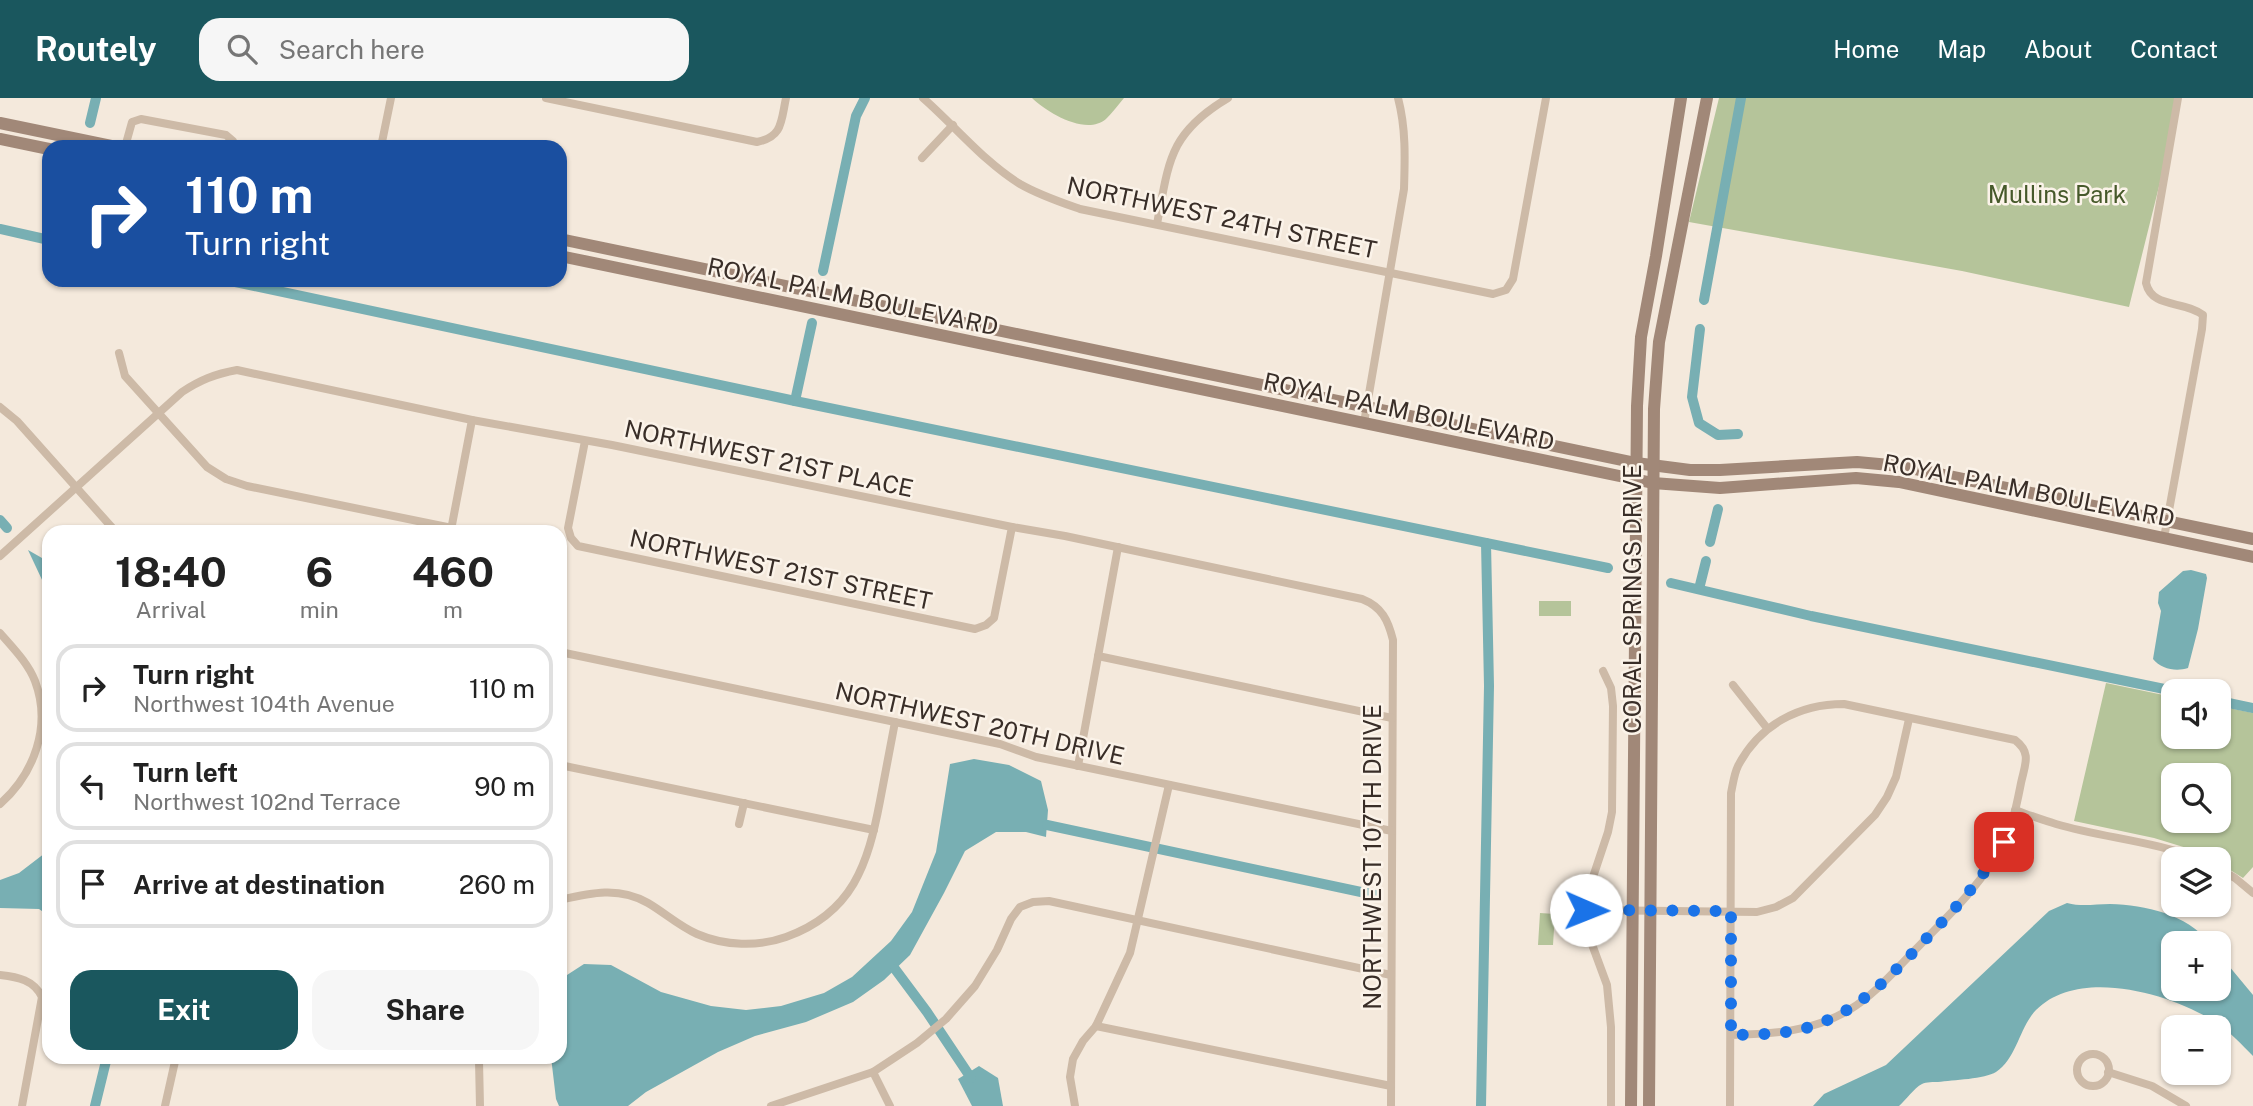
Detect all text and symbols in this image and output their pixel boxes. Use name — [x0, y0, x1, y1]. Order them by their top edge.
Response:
search box — [199, 18, 689, 81]
text: Routely — [35, 30, 157, 68]
icon: search — [223, 30, 261, 68]
text: Search here — [279, 34, 425, 65]
text: Home — [1833, 35, 1899, 63]
text: Map — [1937, 35, 1986, 63]
text: About — [2024, 35, 2092, 63]
text: Contact — [2130, 35, 2218, 63]
text: 110 m — [185, 166, 313, 224]
icon: right — [70, 168, 161, 259]
street label: NORTHWEST 24TH STREET — [1064, 170, 1380, 264]
park label: Mullins Park — [1988, 180, 2126, 208]
text: Turn right — [185, 225, 330, 262]
street label: ROYAL PALM BOULEVARD — [705, 251, 1001, 341]
street label: ROYAL PALM BOULEVARD — [1261, 366, 1557, 456]
street label: NORTHWEST 21ST PLACE — [622, 414, 916, 502]
street label: ROYAL PALM BOULEVARD — [1881, 448, 2177, 532]
street label: CORAL SPRINGS DRIVE — [1618, 464, 1646, 734]
street label: NORTHWEST 21ST STREET — [627, 523, 935, 615]
text: 18:40 — [115, 547, 227, 596]
text: 6 — [305, 547, 333, 596]
text: 460 — [412, 547, 494, 596]
text: Arrival — [135, 596, 206, 623]
text: min — [300, 596, 339, 623]
text: m — [443, 596, 463, 623]
text: Turn right — [133, 659, 255, 690]
icon: right — [74, 669, 112, 707]
text: 110 m — [469, 673, 535, 704]
street label: NORTHWEST 20TH DRIVE — [833, 676, 1127, 770]
map controls — [2161, 679, 2231, 1085]
button: sound — [2161, 679, 2231, 749]
text: Northwest 104th Avenue — [133, 690, 395, 717]
street label: NORTHWEST 107TH DRIVE — [1358, 704, 1386, 1010]
text: Turn left — [133, 757, 238, 788]
button: search — [2161, 763, 2231, 833]
icon: left — [74, 767, 112, 805]
text: 90 m — [474, 771, 535, 802]
text: Northwest 102nd Terrace — [133, 788, 401, 815]
pin — [1974, 812, 2034, 872]
icon: arrive — [1985, 823, 2023, 861]
button: layers — [2161, 847, 2231, 917]
icon: arrive — [74, 865, 112, 903]
text: Arrive at destination — [133, 869, 385, 900]
text: 260 m — [459, 869, 535, 900]
position arrow — [1549, 873, 1623, 947]
button: + — [2161, 931, 2231, 1001]
button: Exit — [70, 970, 298, 1050]
button: Share — [312, 970, 539, 1050]
button: − — [2161, 1015, 2231, 1085]

